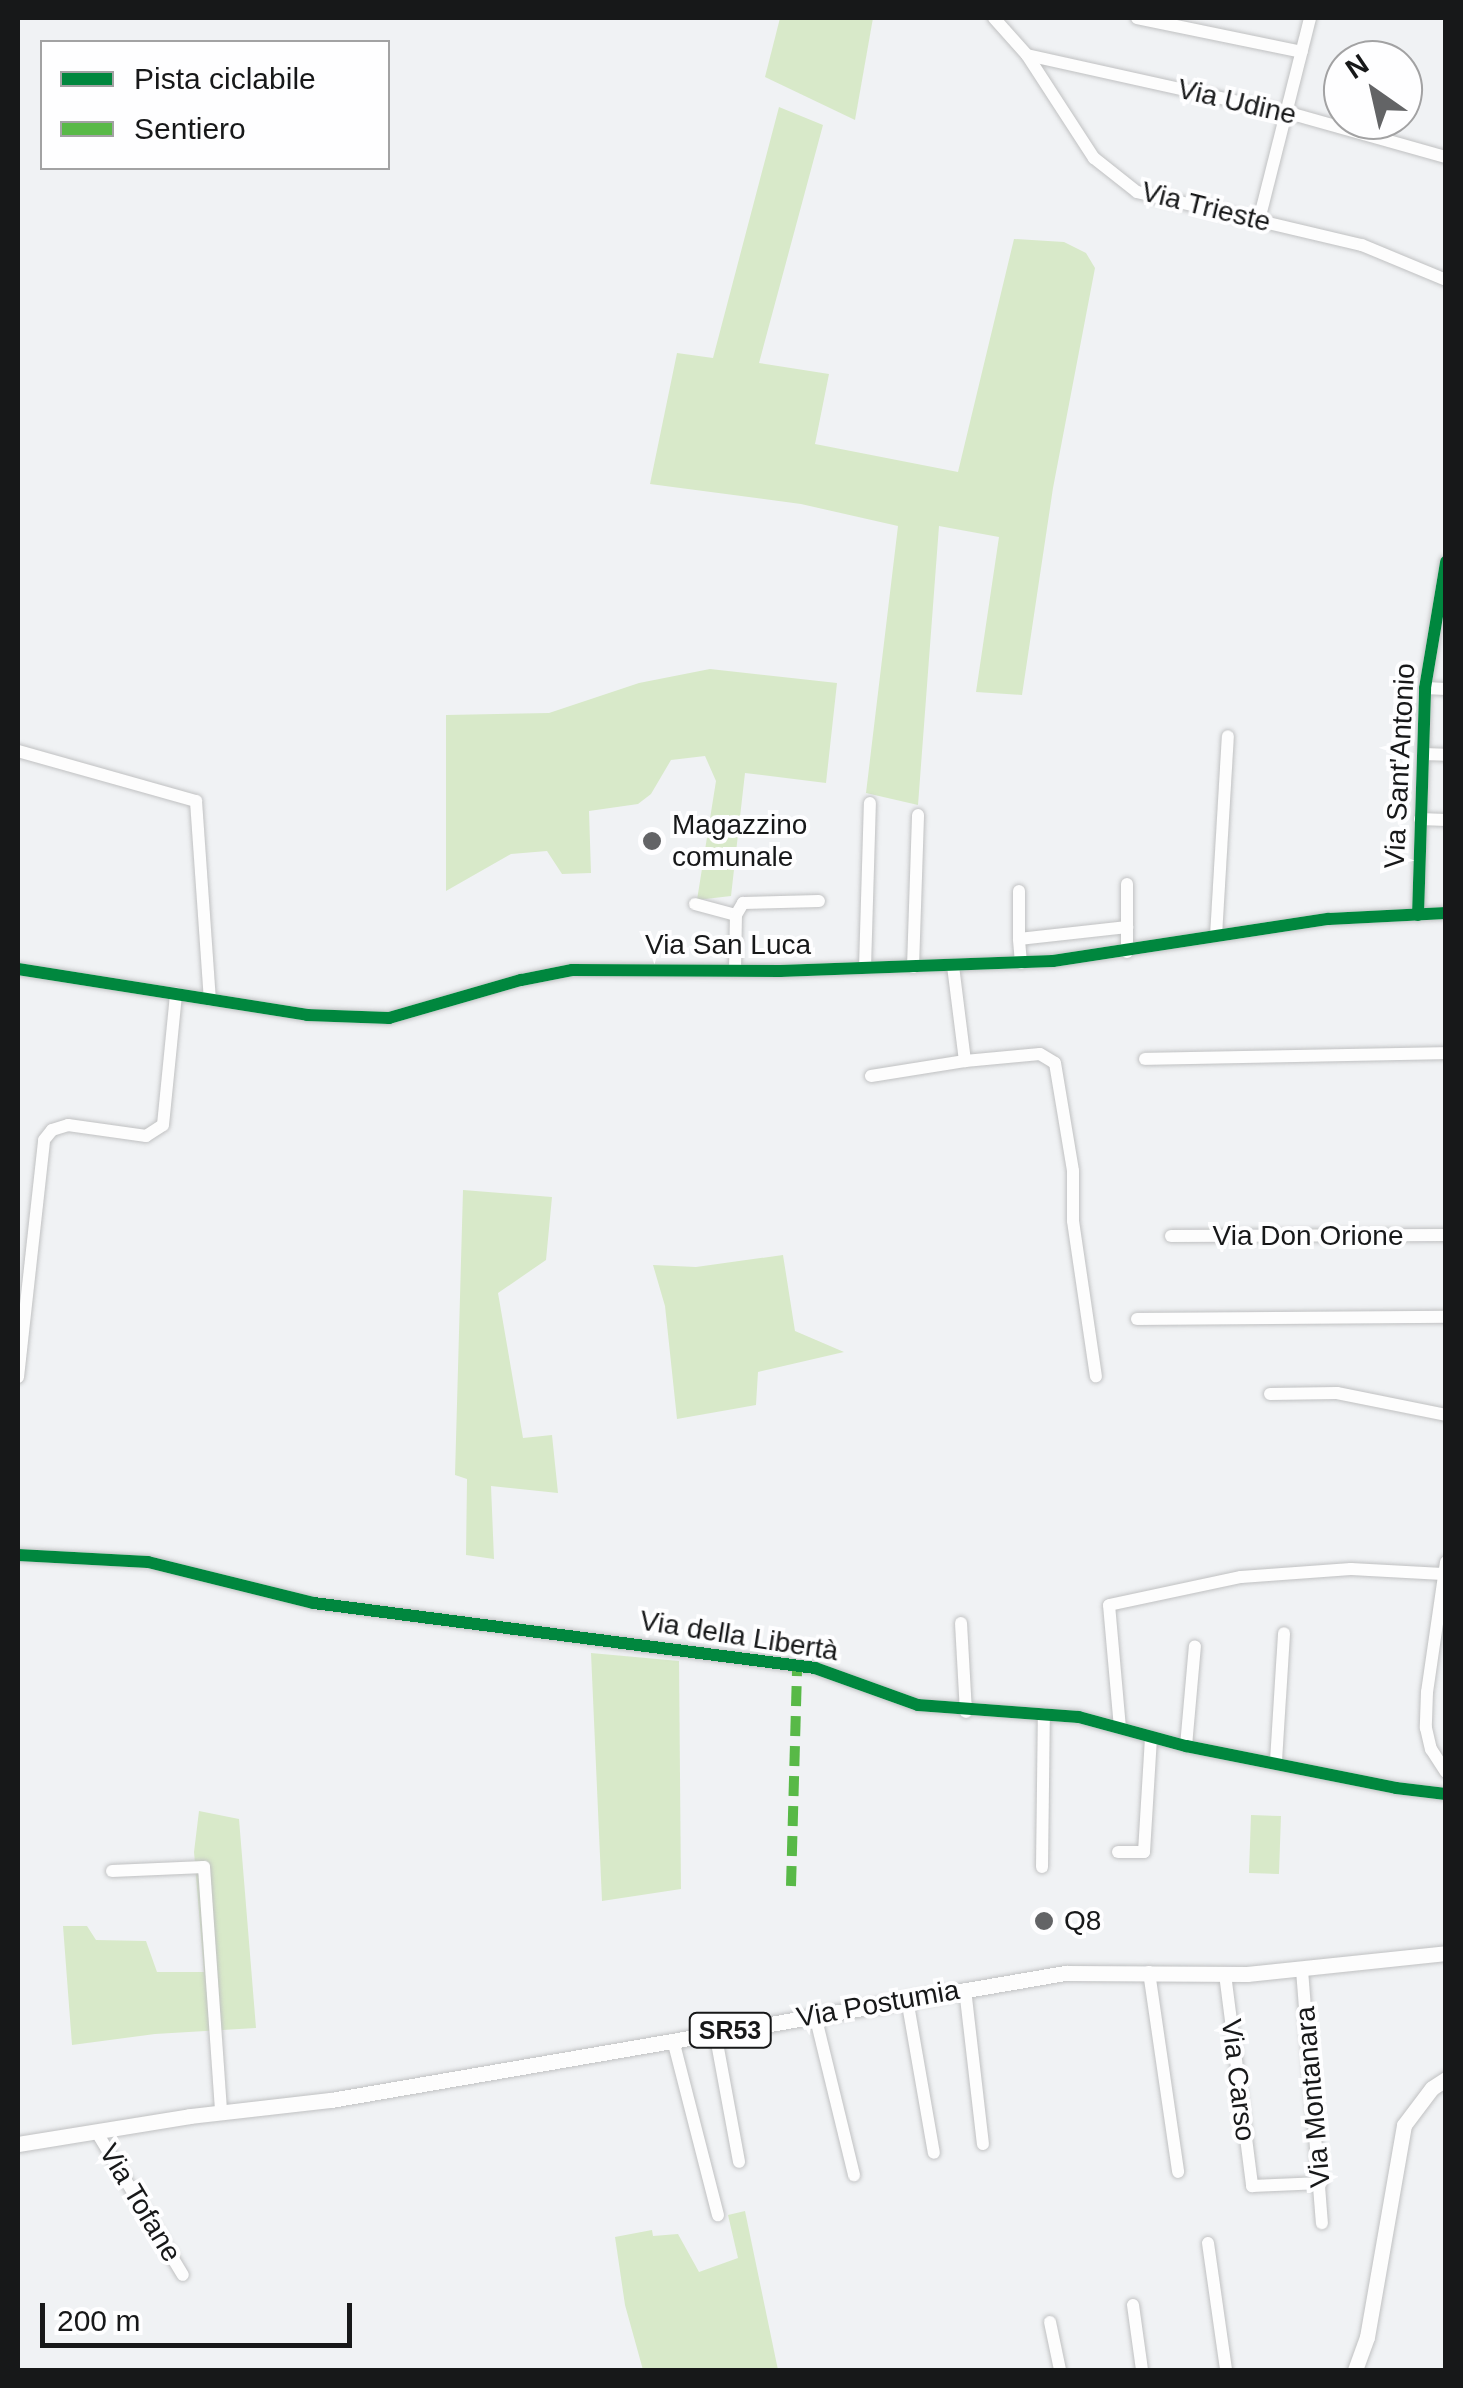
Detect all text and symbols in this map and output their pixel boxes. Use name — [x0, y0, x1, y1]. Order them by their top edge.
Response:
legend — [40, 40, 390, 170]
north arrow — [1323, 40, 1423, 140]
text: N — [1340, 48, 1374, 85]
text: Pista ciclabile — [134, 62, 316, 95]
street label: Via Udine — [1174, 72, 1300, 132]
text: Sentiero — [134, 112, 246, 145]
street label: Via Trieste — [1138, 175, 1274, 239]
street label: Via Sant'Antonio — [1378, 662, 1422, 870]
place label: Magazzino comunale — [672, 808, 807, 874]
marker: Magazzino comunale — [641, 830, 663, 852]
street label: Via San Luca — [645, 928, 811, 962]
street label: Via Don Orione — [1213, 1219, 1403, 1253]
street label: Via della Libertà — [637, 1604, 841, 1668]
place label: Q8 — [1064, 1904, 1101, 1938]
marker: Q8 — [1033, 1910, 1055, 1932]
street label: Via Postumia — [794, 1973, 962, 2035]
street label: Via Montanara — [1288, 2005, 1338, 2189]
road number: SR53 — [688, 2010, 772, 2050]
street label: Via Carso — [1214, 2017, 1262, 2143]
street label: Via Tofane — [92, 2138, 188, 2268]
scale bar — [45, 2283, 358, 2345]
text: 200 m — [57, 2304, 140, 2337]

